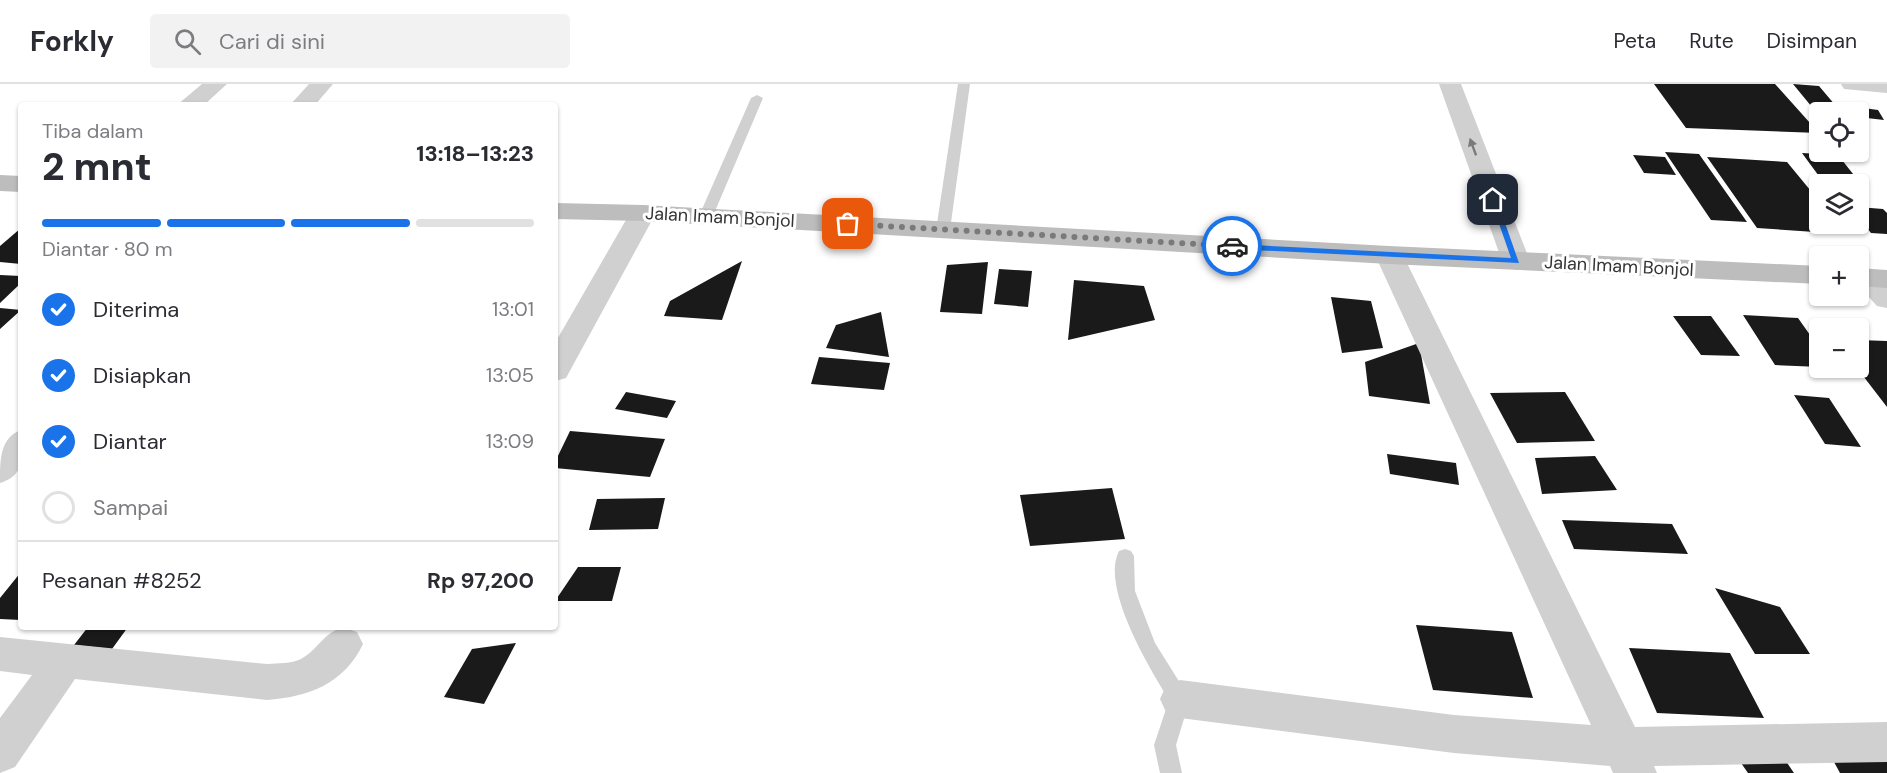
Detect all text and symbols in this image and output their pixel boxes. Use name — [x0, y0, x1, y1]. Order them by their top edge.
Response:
search box — [150, 14, 570, 68]
text: Forkly — [30, 23, 114, 60]
icon: search — [171, 25, 204, 58]
text: Cari di sini — [219, 27, 325, 56]
text: Peta — [1613, 27, 1656, 55]
text: Rute — [1689, 27, 1734, 55]
text: Disimpan — [1767, 27, 1857, 55]
map controls — [1809, 102, 1869, 378]
button: locate — [1809, 102, 1869, 162]
text: Tiba dalam — [42, 118, 143, 144]
one-way arrow — [1468, 138, 1478, 156]
text: 13:18–13:23 — [416, 139, 534, 168]
text: 2 mnt — [42, 141, 152, 192]
pin — [1467, 174, 1518, 225]
button: layers — [1809, 174, 1869, 234]
icon: home — [1476, 183, 1509, 216]
pin — [822, 198, 873, 249]
street label: Jalan Imam Bonjol — [645, 201, 795, 233]
icon: bag — [831, 207, 864, 240]
courier — [1202, 216, 1262, 276]
icon: car — [1216, 230, 1249, 263]
text: Diantar · 80 m — [42, 236, 173, 262]
button: + — [1809, 246, 1869, 306]
street label: Jalan Imam Bonjol — [1544, 250, 1694, 282]
icon: check — [42, 293, 75, 326]
text: Diterima — [93, 295, 179, 324]
text: 13:01 — [492, 296, 534, 322]
button: − — [1809, 318, 1869, 378]
icon: check — [42, 359, 75, 392]
text: Disiapkan — [93, 361, 191, 390]
text: 13:05 — [486, 362, 534, 388]
icon: check — [42, 425, 75, 458]
text: Diantar — [93, 427, 167, 456]
text: 13:09 — [486, 428, 534, 454]
text: Sampai — [93, 493, 168, 522]
text: Pesanan #8252 — [42, 566, 202, 595]
text: Rp 97,200 — [427, 566, 534, 595]

